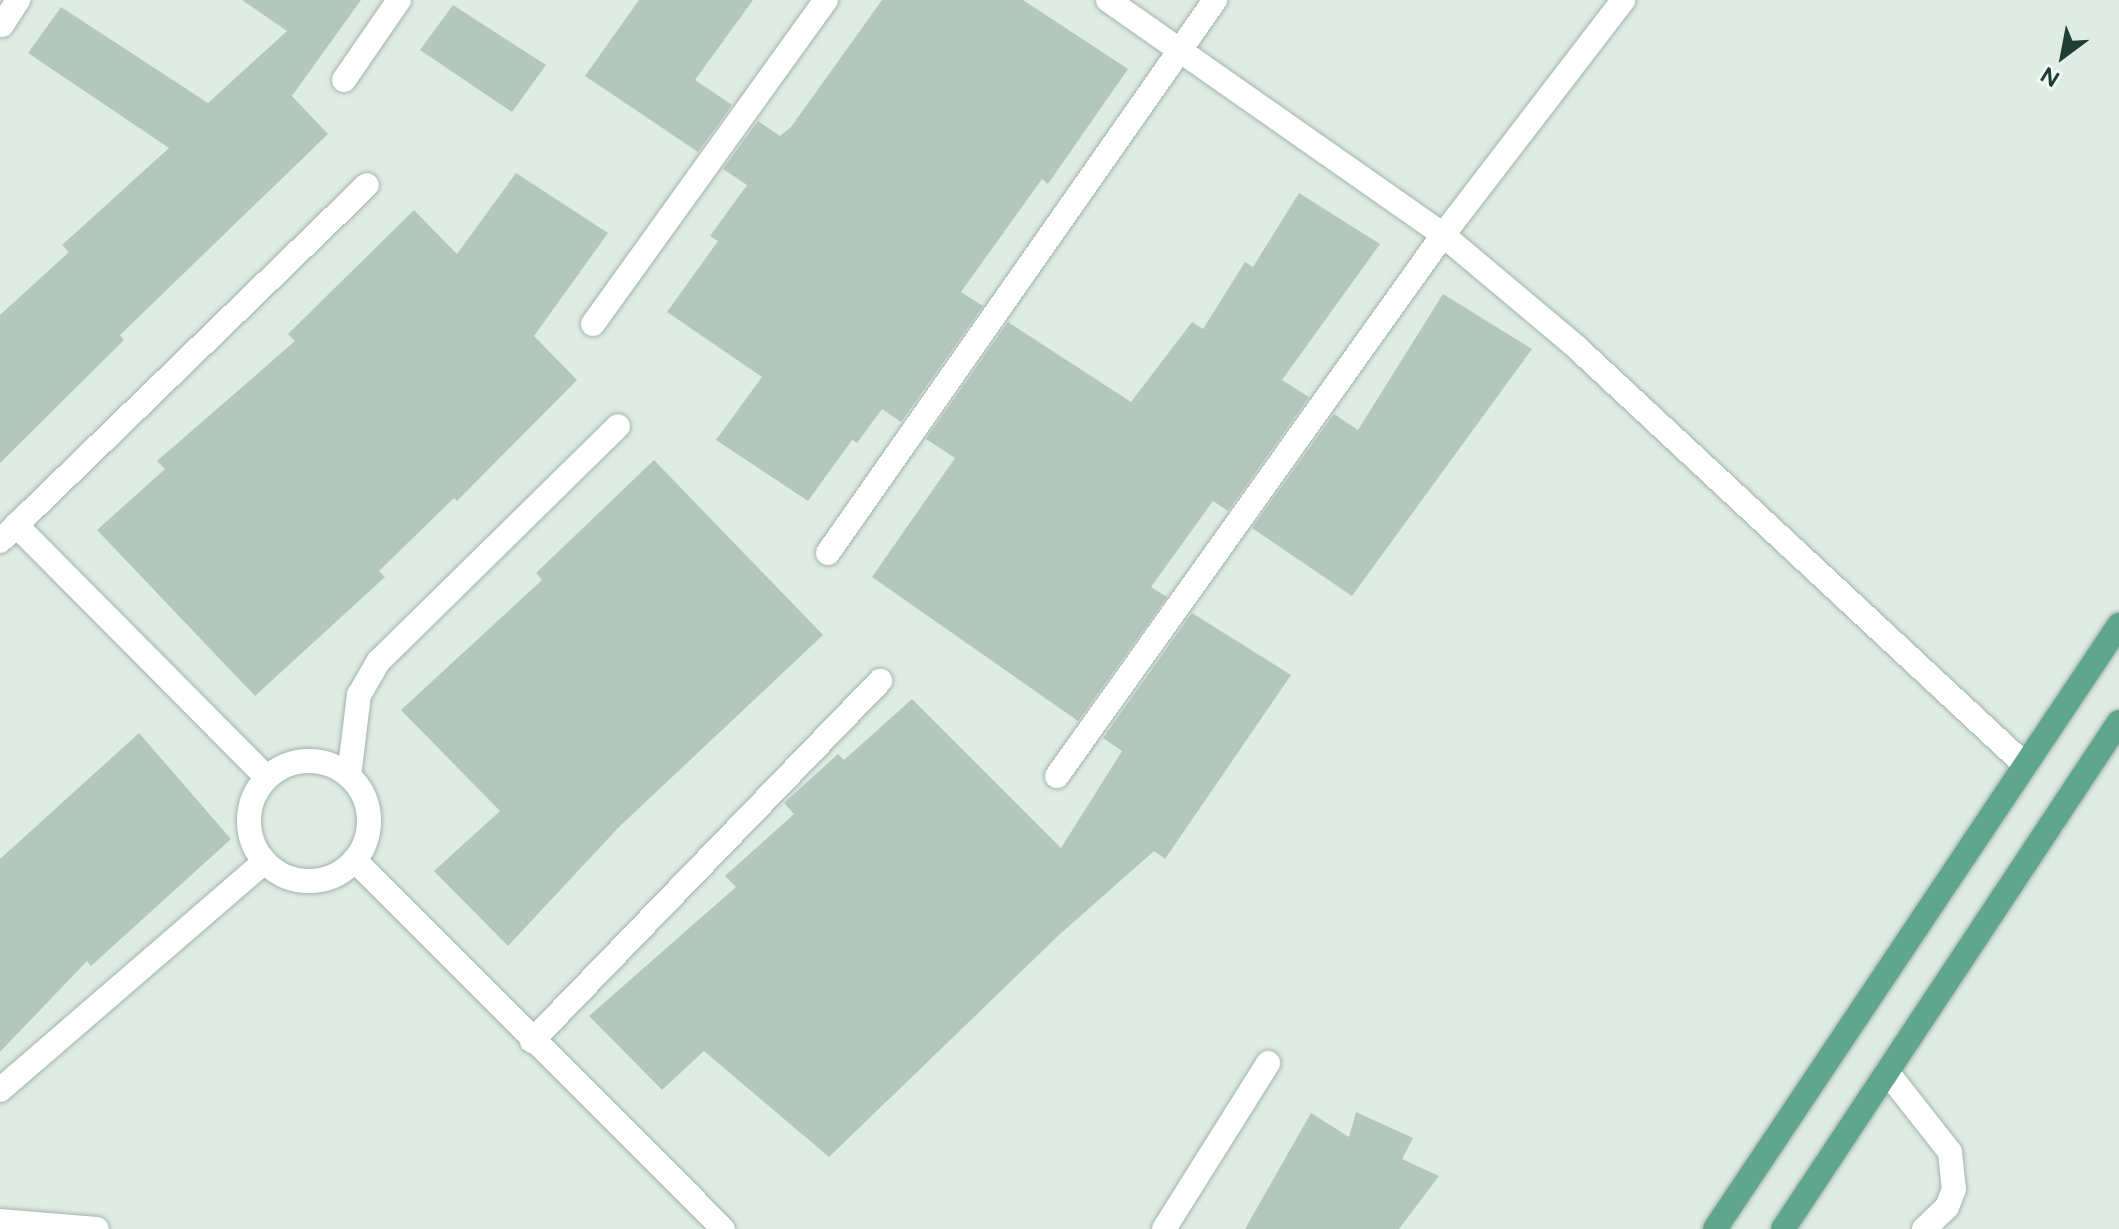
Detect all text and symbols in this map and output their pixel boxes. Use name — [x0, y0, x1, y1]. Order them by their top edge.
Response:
north arrow — [2023, 16, 2103, 96]
text: N — [2036, 61, 2064, 93]

